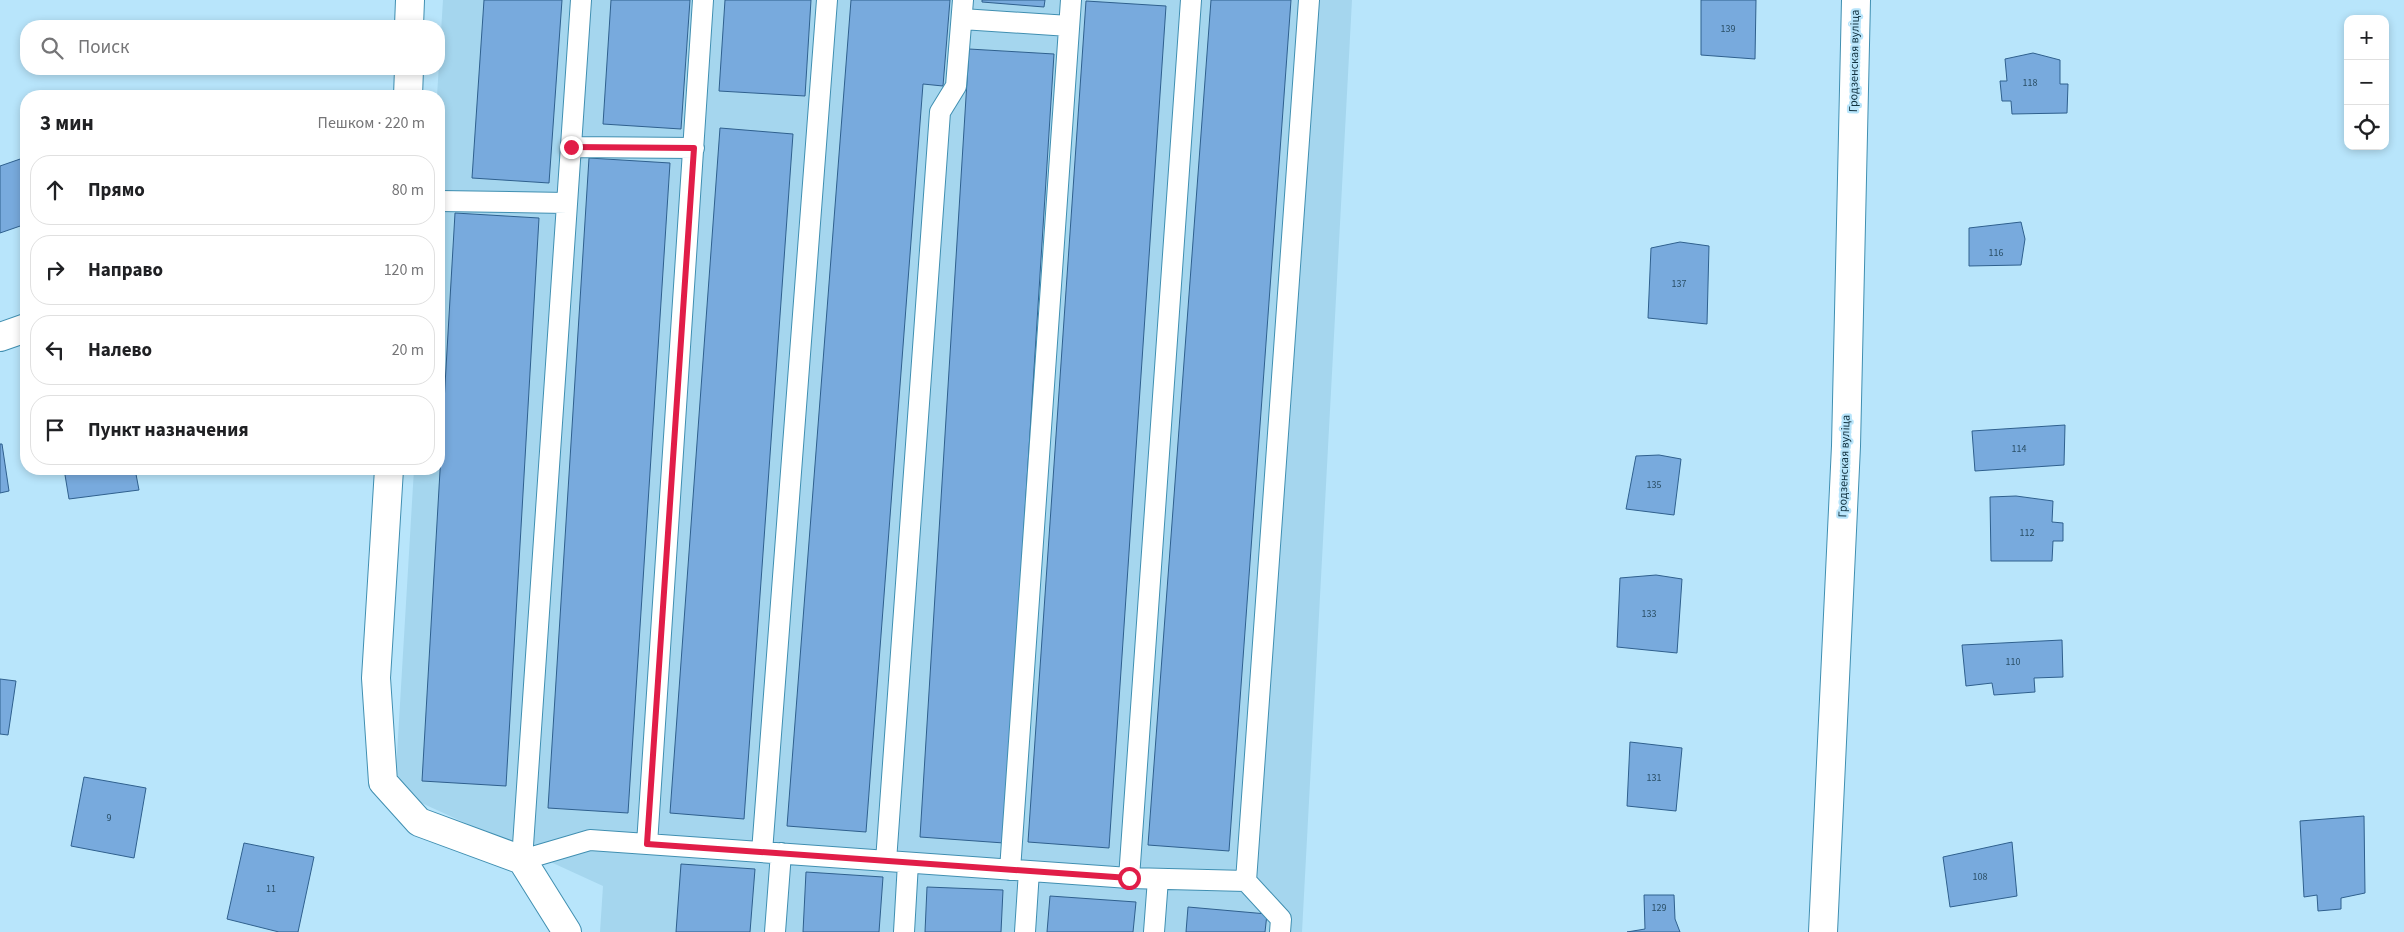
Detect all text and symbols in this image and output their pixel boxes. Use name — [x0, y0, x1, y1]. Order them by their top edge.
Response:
street label: Гродзенская вуліца — [1845, 10, 1864, 112]
map controls — [2344, 15, 2389, 150]
button: + — [2344, 15, 2389, 60]
search box — [20, 20, 445, 75]
house number: 139 — [1721, 22, 1735, 36]
icon: search — [38, 34, 66, 62]
text: Поиск — [78, 34, 129, 61]
button: − — [2344, 60, 2389, 105]
house number: 118 — [2023, 76, 2037, 90]
button: locate — [2344, 105, 2389, 150]
text: 3 мин — [40, 108, 94, 138]
text: Пешком · 220 m — [318, 112, 425, 134]
route end — [560, 136, 583, 159]
icon: ahead — [41, 176, 69, 204]
text: Прямо — [88, 177, 145, 204]
text: 80 m — [392, 179, 424, 201]
house number: 116 — [1989, 246, 2003, 260]
icon: right — [41, 256, 69, 284]
text: Направо — [88, 257, 163, 284]
text: 120 m — [384, 259, 424, 281]
house number: 137 — [1672, 277, 1686, 291]
icon: left — [41, 336, 69, 364]
text: Налево — [88, 337, 152, 364]
text: 20 m — [392, 339, 424, 361]
street label: Гродзенская вуліца — [1834, 414, 1855, 518]
icon: arrive — [41, 416, 69, 444]
text: Пункт назначения — [88, 417, 249, 444]
house number: 114 — [2012, 442, 2026, 456]
house number: 135 — [1647, 478, 1661, 492]
house number: 112 — [2020, 526, 2034, 540]
house number: 133 — [1642, 607, 1656, 621]
house number: 110 — [2006, 655, 2020, 669]
house number: 131 — [1647, 771, 1661, 785]
house number: 9 — [107, 811, 112, 825]
route start — [1118, 867, 1141, 890]
house number: 108 — [1973, 870, 1987, 884]
house number: 11 — [266, 882, 276, 896]
house number: 129 — [1652, 901, 1666, 915]

